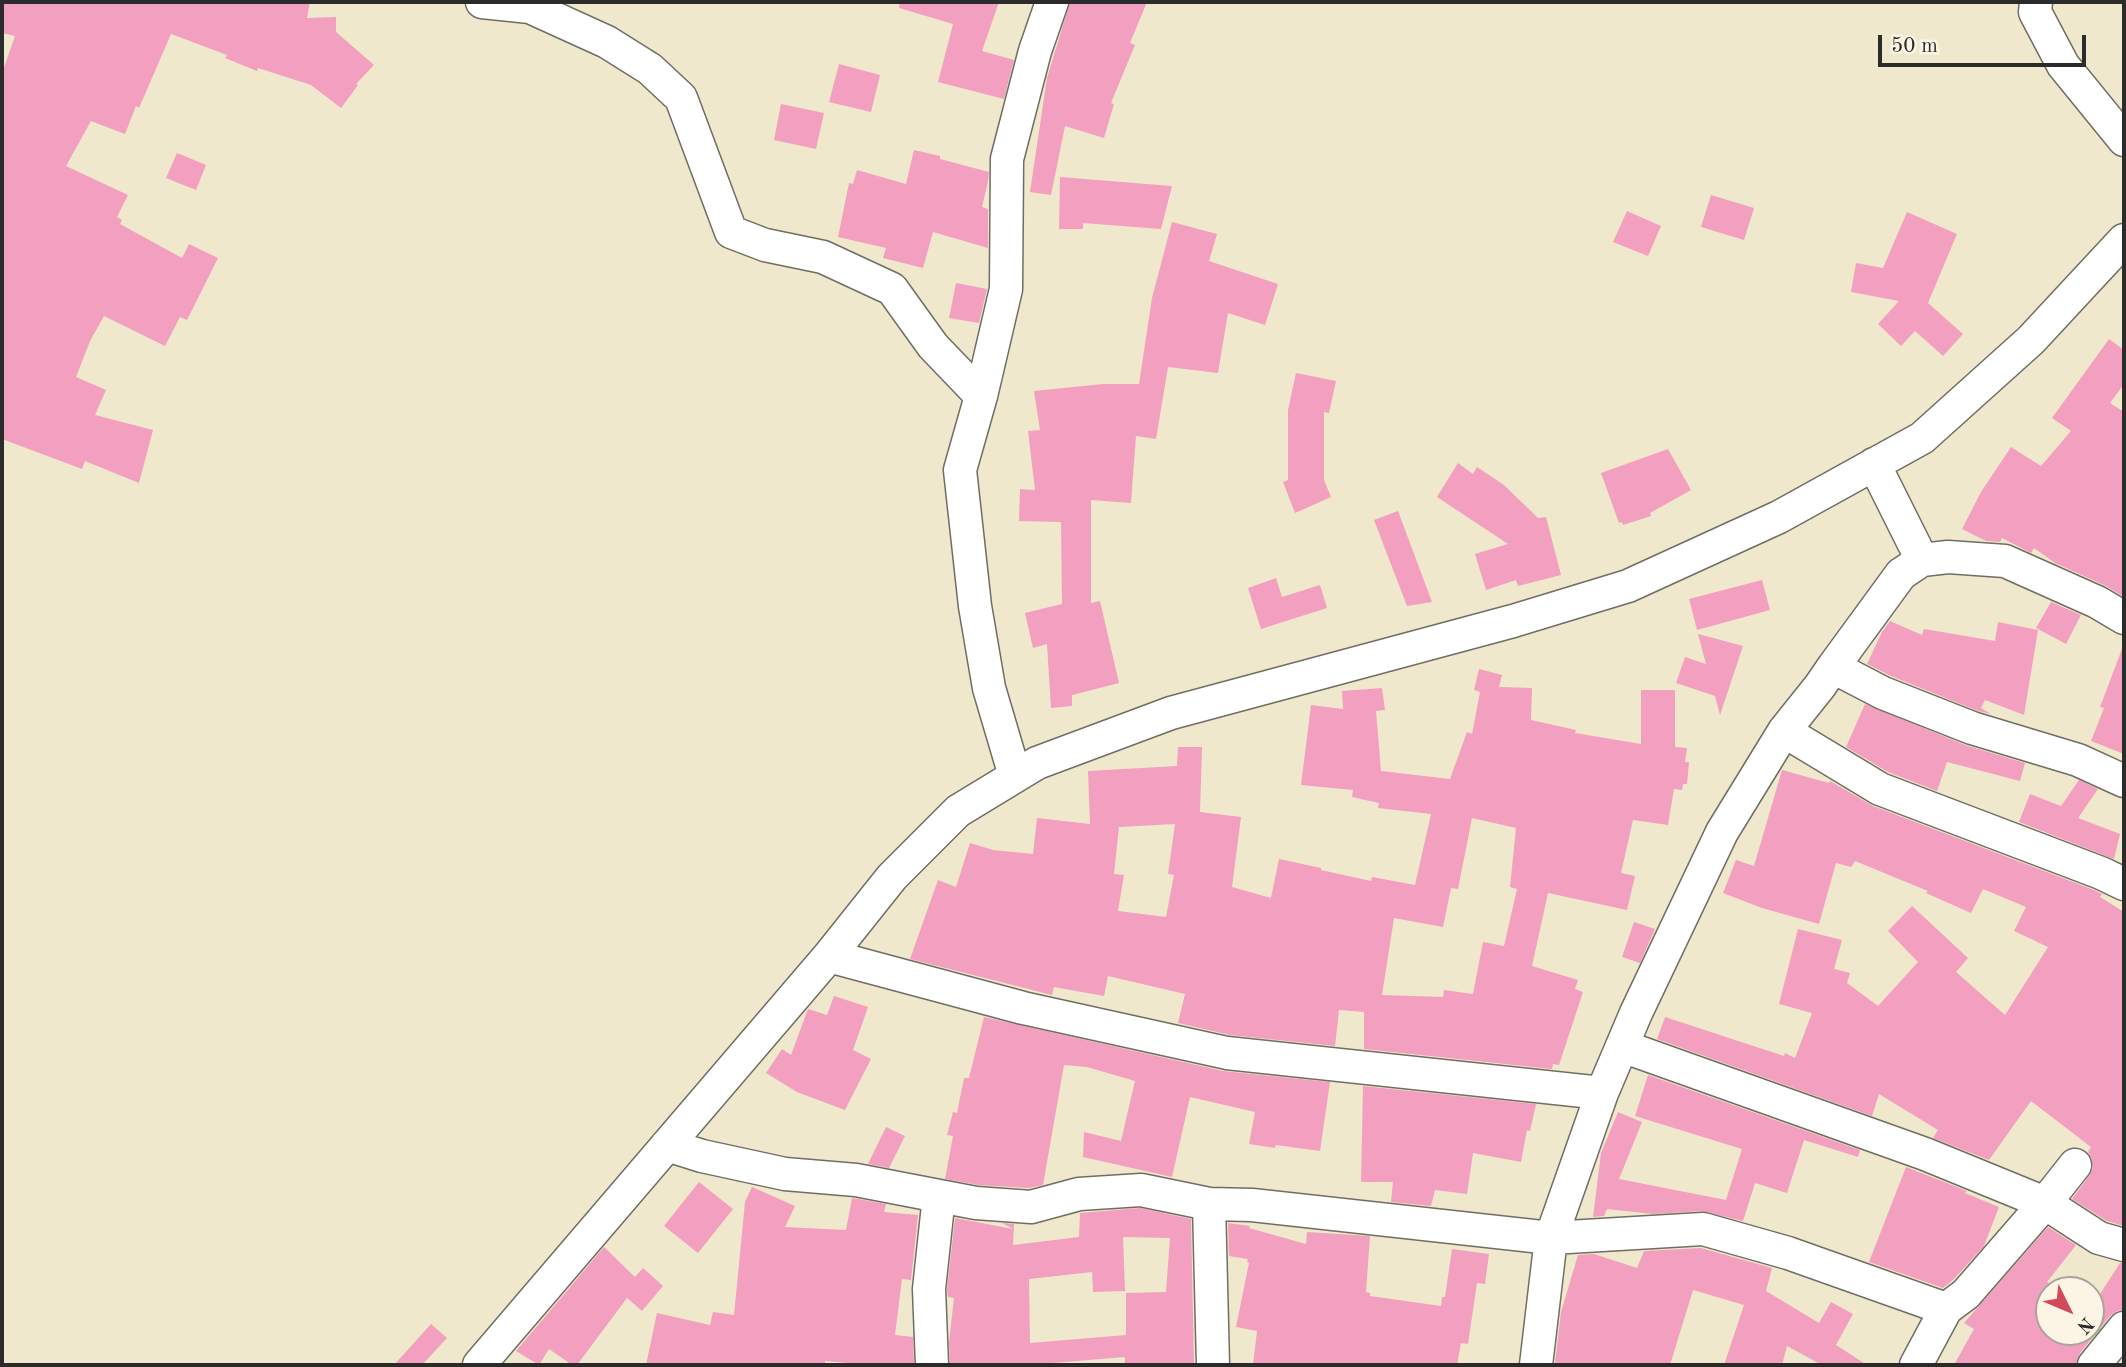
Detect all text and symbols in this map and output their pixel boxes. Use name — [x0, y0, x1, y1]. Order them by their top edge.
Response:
scale bar — [1881, 21, 2089, 65]
text: 50 m — [1891, 36, 1938, 57]
north arrow — [2035, 1276, 2105, 1346]
text: N — [2072, 1313, 2096, 1336]

